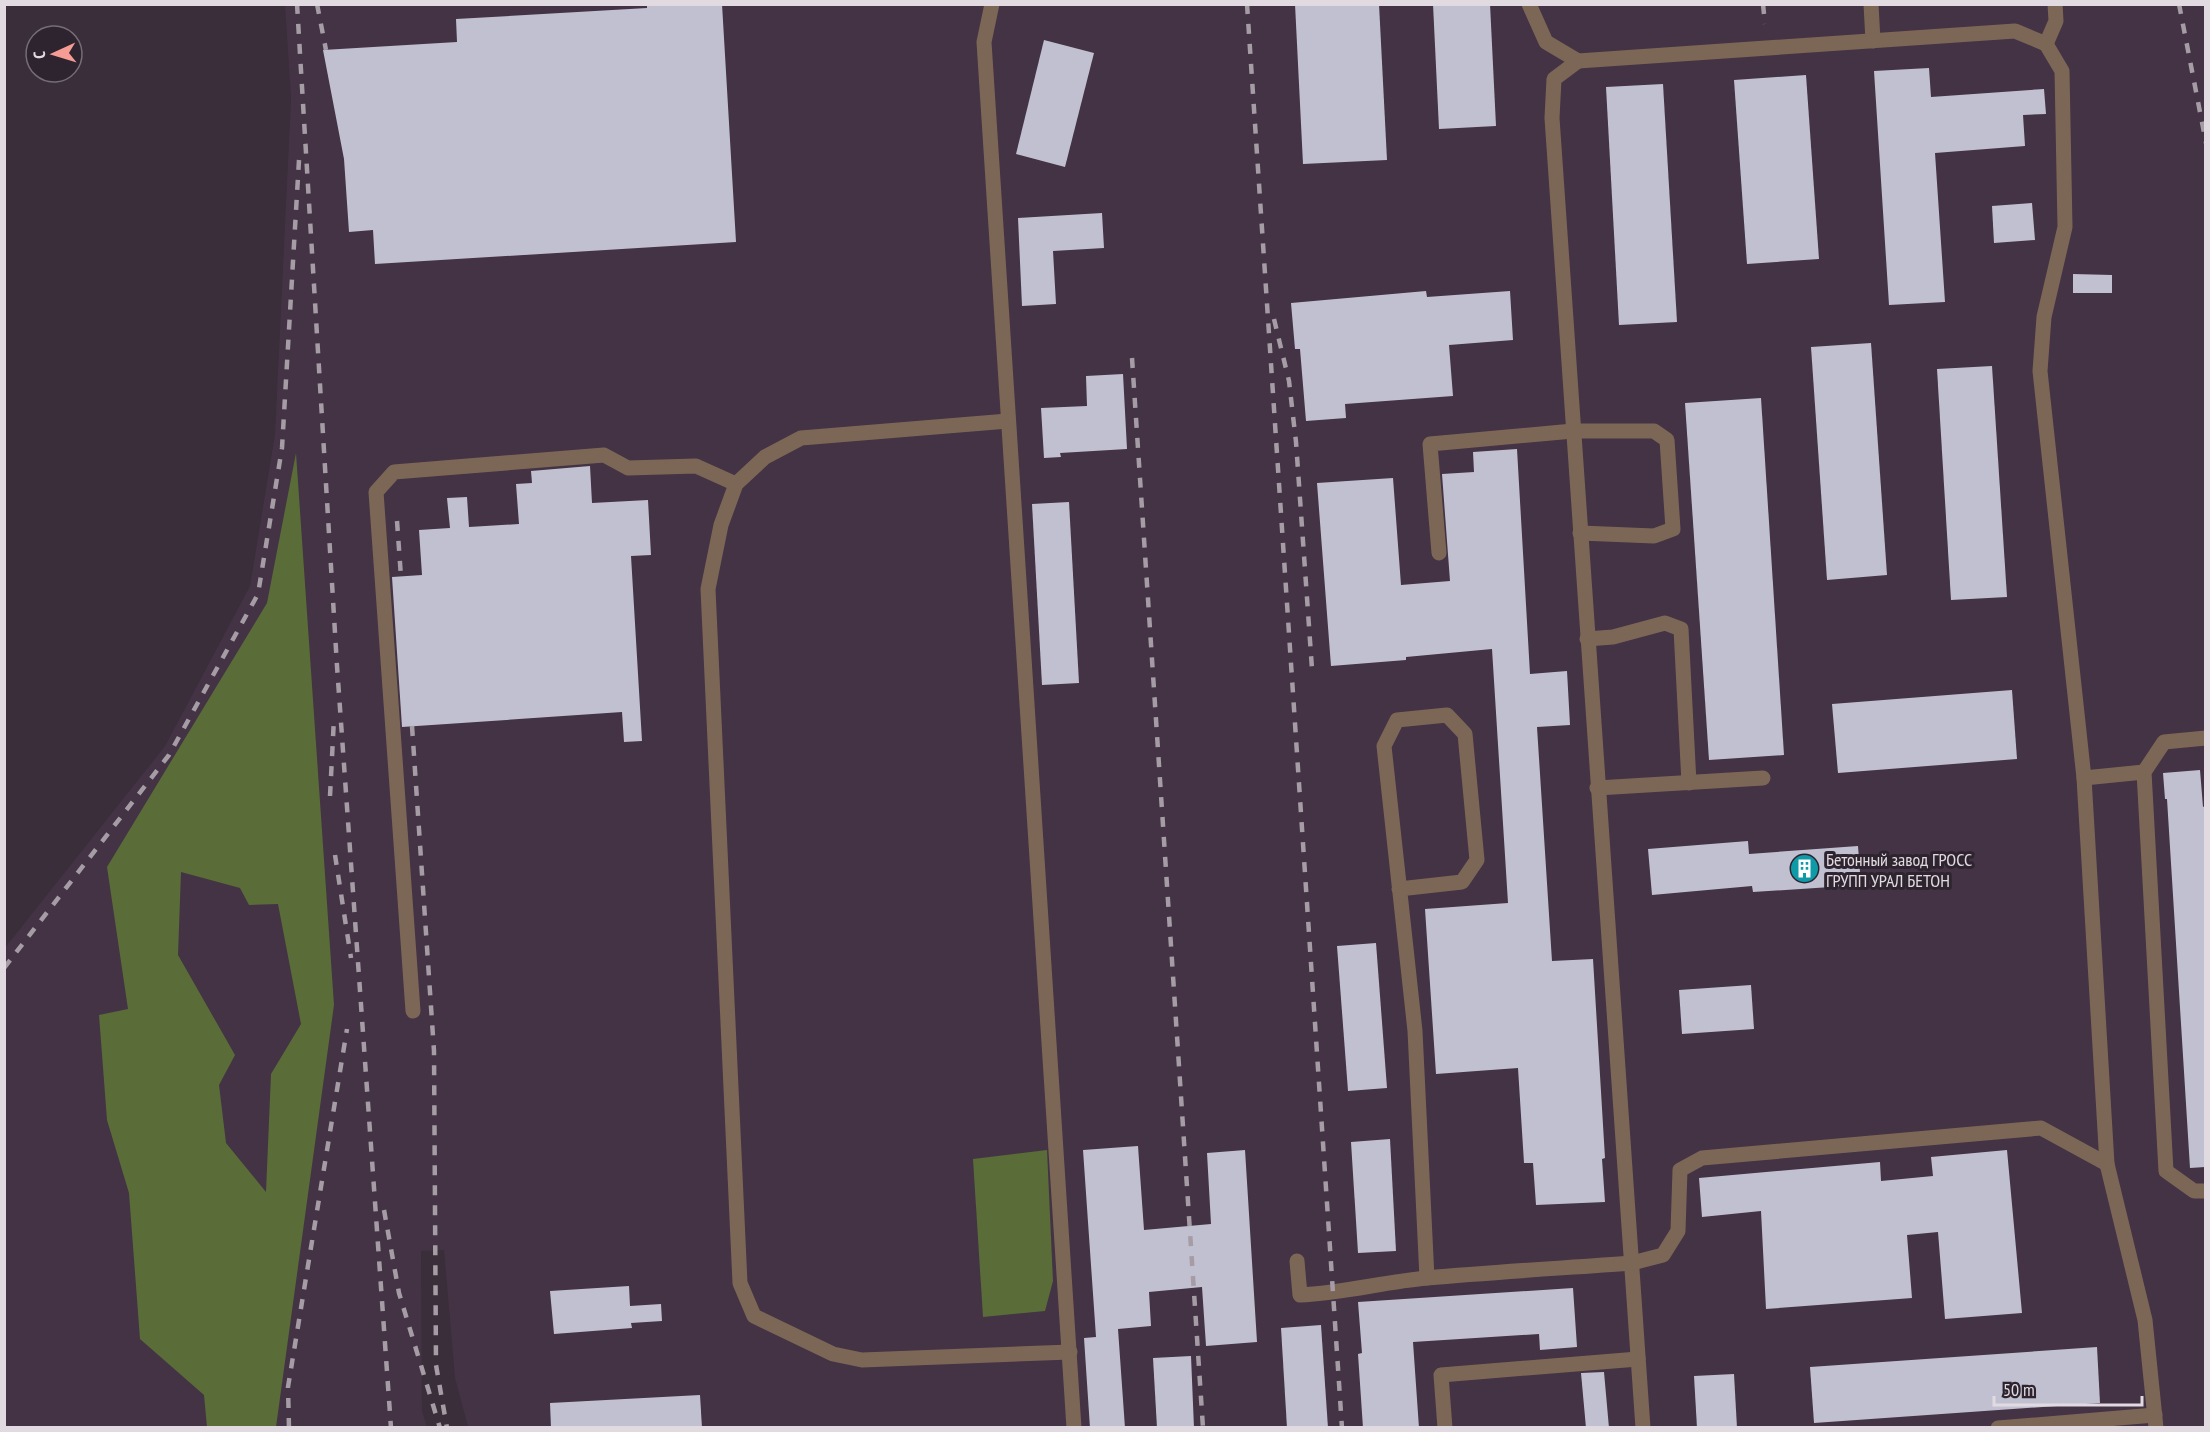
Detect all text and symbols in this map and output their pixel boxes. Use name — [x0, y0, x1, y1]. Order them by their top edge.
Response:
north arrow — [24, 24, 84, 84]
text: С — [29, 50, 49, 59]
place label: Бетонный завод ГРОСС ГРУПП УРАЛ БЕТОН — [1826, 848, 1972, 892]
building icon: Бетонный завод ГРОСС ГРУПП УРАЛ БЕТОН — [1789, 853, 1821, 885]
scale bar — [1994, 1369, 2142, 1407]
text: 50 m — [2003, 1378, 2035, 1401]

